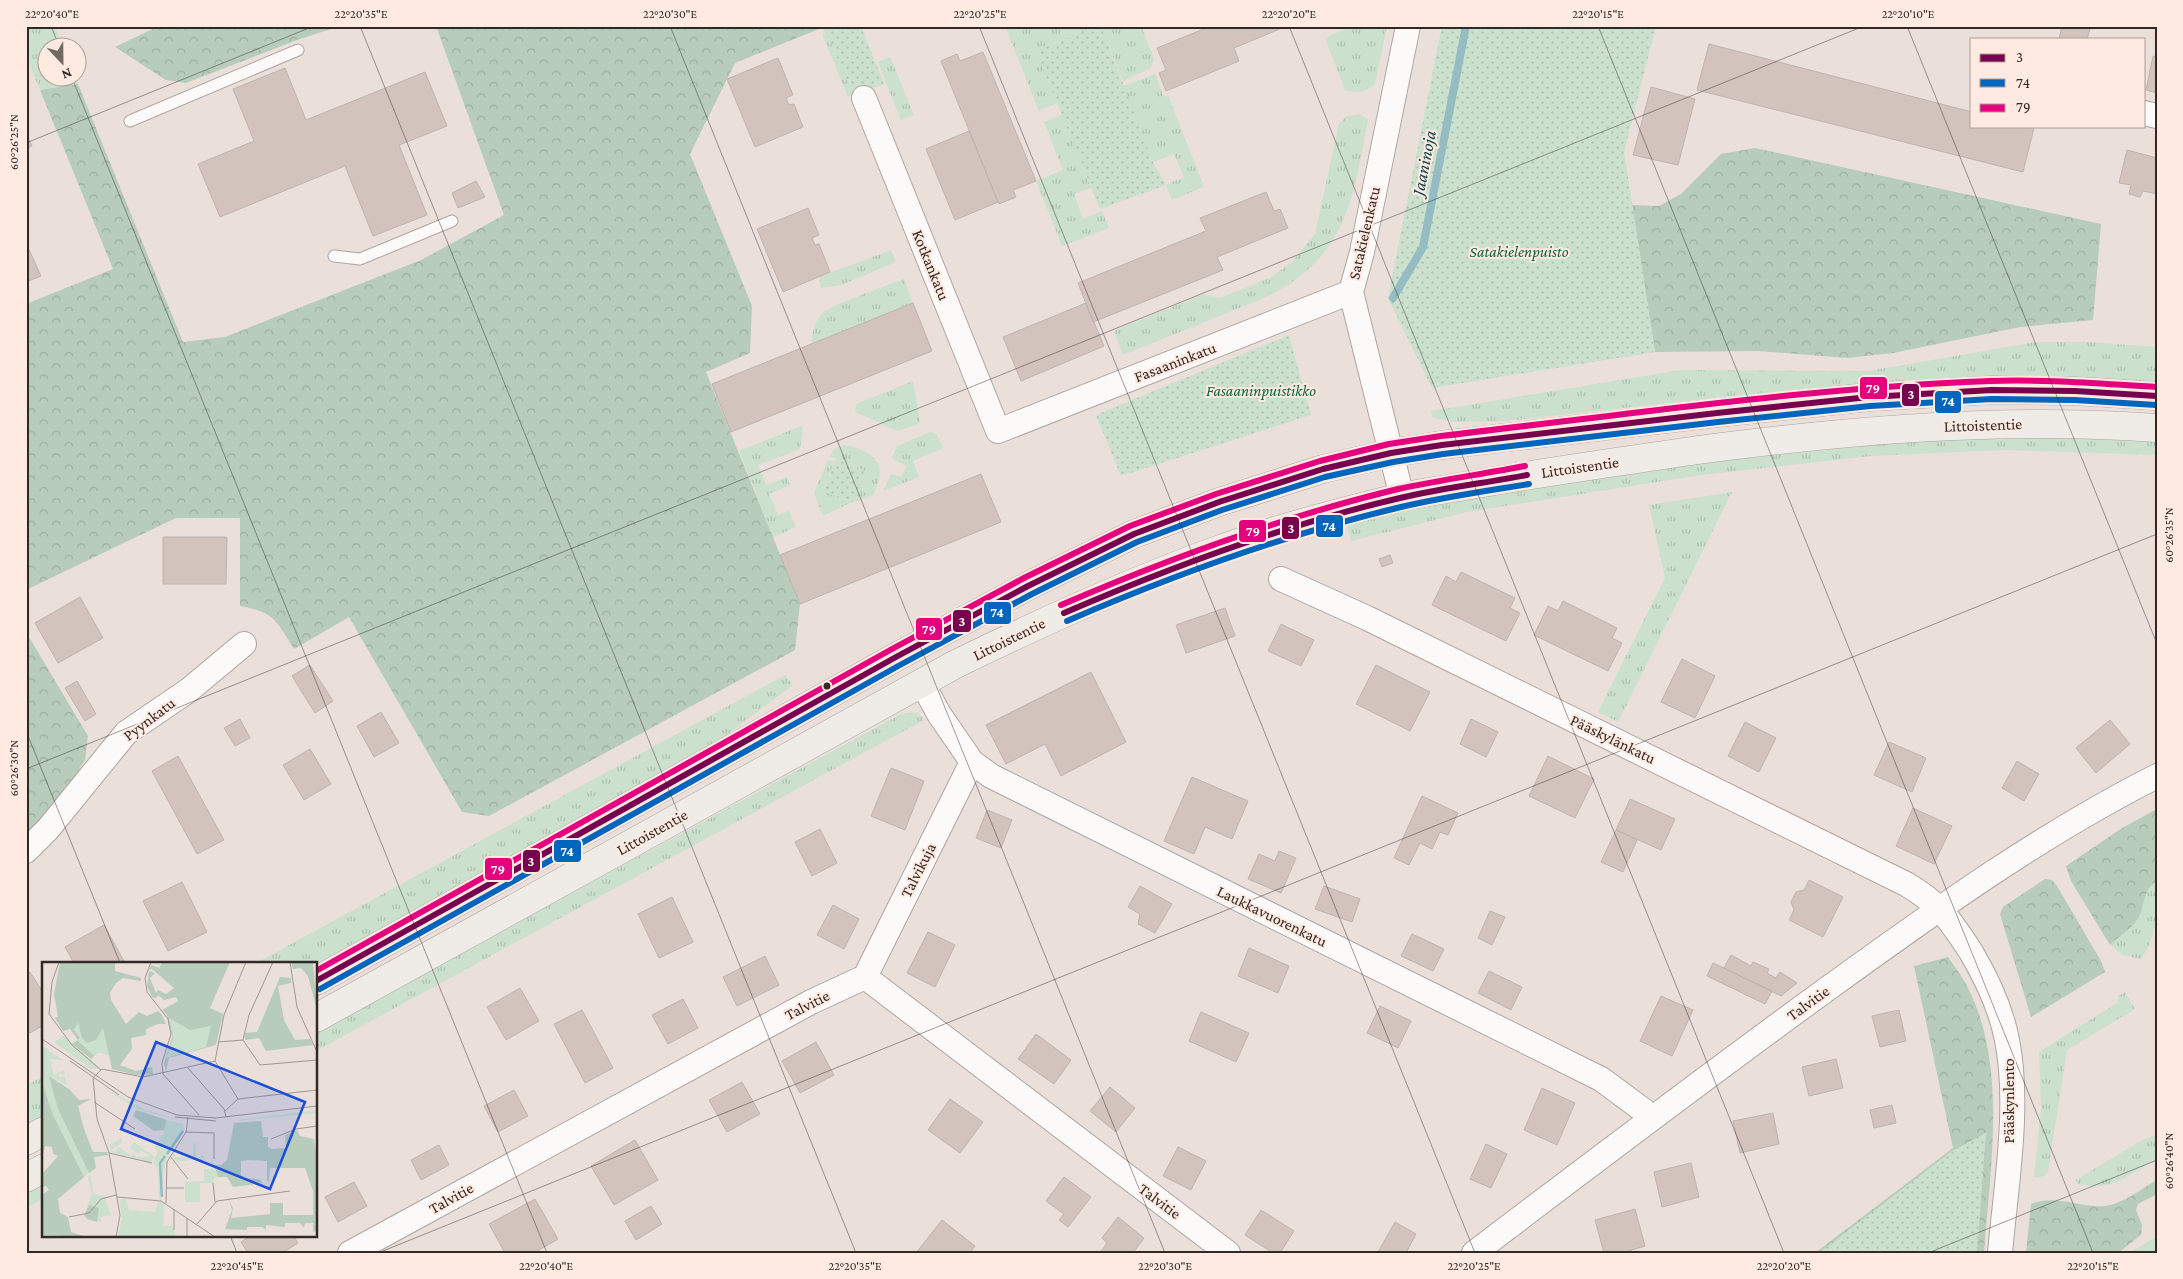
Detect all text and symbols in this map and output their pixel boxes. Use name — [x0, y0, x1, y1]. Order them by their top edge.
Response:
text: 22°20'40"E — [25, 7, 79, 21]
text: 22°20'35"E — [335, 7, 388, 21]
text: 22°20'30"E — [643, 7, 697, 21]
text: 22°20'25"E — [953, 7, 1007, 21]
text: 22°20'20"E — [1262, 7, 1317, 21]
text: 22°20'15"E — [1572, 7, 1624, 21]
text: 22°20'10"E — [1882, 7, 1935, 21]
north arrow — [38, 38, 88, 88]
legend — [1970, 38, 2146, 128]
text: 3 — [2016, 49, 2023, 65]
text: N — [59, 65, 74, 83]
text: 74 — [2016, 75, 2030, 91]
text: 79 — [2016, 99, 2031, 115]
text: 60°26'25"N — [7, 114, 21, 170]
water label: Jaaninoja — [1407, 128, 1441, 200]
street label: Satakielenkatu — [1345, 184, 1383, 281]
street label: Kotkankatu — [909, 227, 953, 303]
park label: Satakielenpuisto — [1469, 243, 1569, 261]
street label: Fasaaninkatu — [1132, 338, 1219, 385]
line badge: 79 — [1859, 376, 1888, 400]
text: 79 — [1866, 380, 1880, 396]
park label: Fasaaninpuistikko — [1206, 382, 1316, 400]
line badge: 3 — [1901, 383, 1920, 407]
text: 3 — [1908, 386, 1915, 402]
line badge: 74 — [1934, 390, 1962, 414]
text: 74 — [1941, 393, 1955, 409]
street label: Littoistentie — [1944, 415, 2022, 435]
street label: Littoistentie — [1540, 453, 1620, 481]
text: 60°26'35"N — [2162, 507, 2176, 563]
line badge: 74 — [1315, 514, 1344, 538]
line badge: 3 — [1281, 516, 1300, 540]
text: 74 — [1322, 518, 1336, 534]
line badge: 79 — [1238, 519, 1267, 543]
text: 3 — [1288, 520, 1295, 536]
text: 79 — [1246, 523, 1260, 539]
line badge: 74 — [983, 601, 1012, 625]
text: 74 — [990, 604, 1004, 620]
line badge: 3 — [952, 609, 972, 633]
text: 3 — [959, 613, 966, 629]
street label: Littoistentie — [970, 614, 1048, 664]
line badge: 79 — [915, 617, 943, 641]
text: 79 — [922, 621, 936, 637]
unlabelled marker — [822, 681, 832, 691]
street label: Pyynkatu — [120, 694, 179, 745]
street label: Pääskylänkatu — [1567, 711, 1659, 768]
text: 60°26'30"N — [7, 740, 21, 796]
street label: Littoistentie — [614, 806, 690, 858]
line badge: 74 — [553, 839, 582, 863]
street label: Talvikuja — [897, 839, 940, 900]
text: 74 — [560, 843, 574, 859]
line badge: 3 — [522, 849, 541, 873]
text: 3 — [528, 853, 535, 869]
line badge: 79 — [484, 857, 513, 881]
text: 79 — [491, 861, 505, 877]
street label: Laukkavuorenkatu — [1214, 882, 1330, 950]
inset map — [42, 962, 318, 1236]
street label: Talvitie — [1784, 982, 1832, 1024]
street label: Talvitie — [782, 987, 832, 1023]
street label: Pääskynlento — [2000, 1058, 2018, 1144]
text: 60°26'40"N — [2162, 1133, 2176, 1189]
street label: Talvitie — [426, 1179, 476, 1217]
street label: Talvitie — [1136, 1180, 1184, 1222]
text: 22°20'45"E — [211, 1259, 264, 1273]
text: 22°20'40"E — [519, 1259, 573, 1273]
text: 22°20'35"E — [829, 1259, 882, 1273]
text: 22°20'30"E — [1138, 1259, 1192, 1273]
text: 22°20'25"E — [1447, 1259, 1501, 1273]
text: 22°20'20"E — [1757, 1259, 1812, 1273]
text: 22°20'15"E — [2067, 1259, 2119, 1273]

